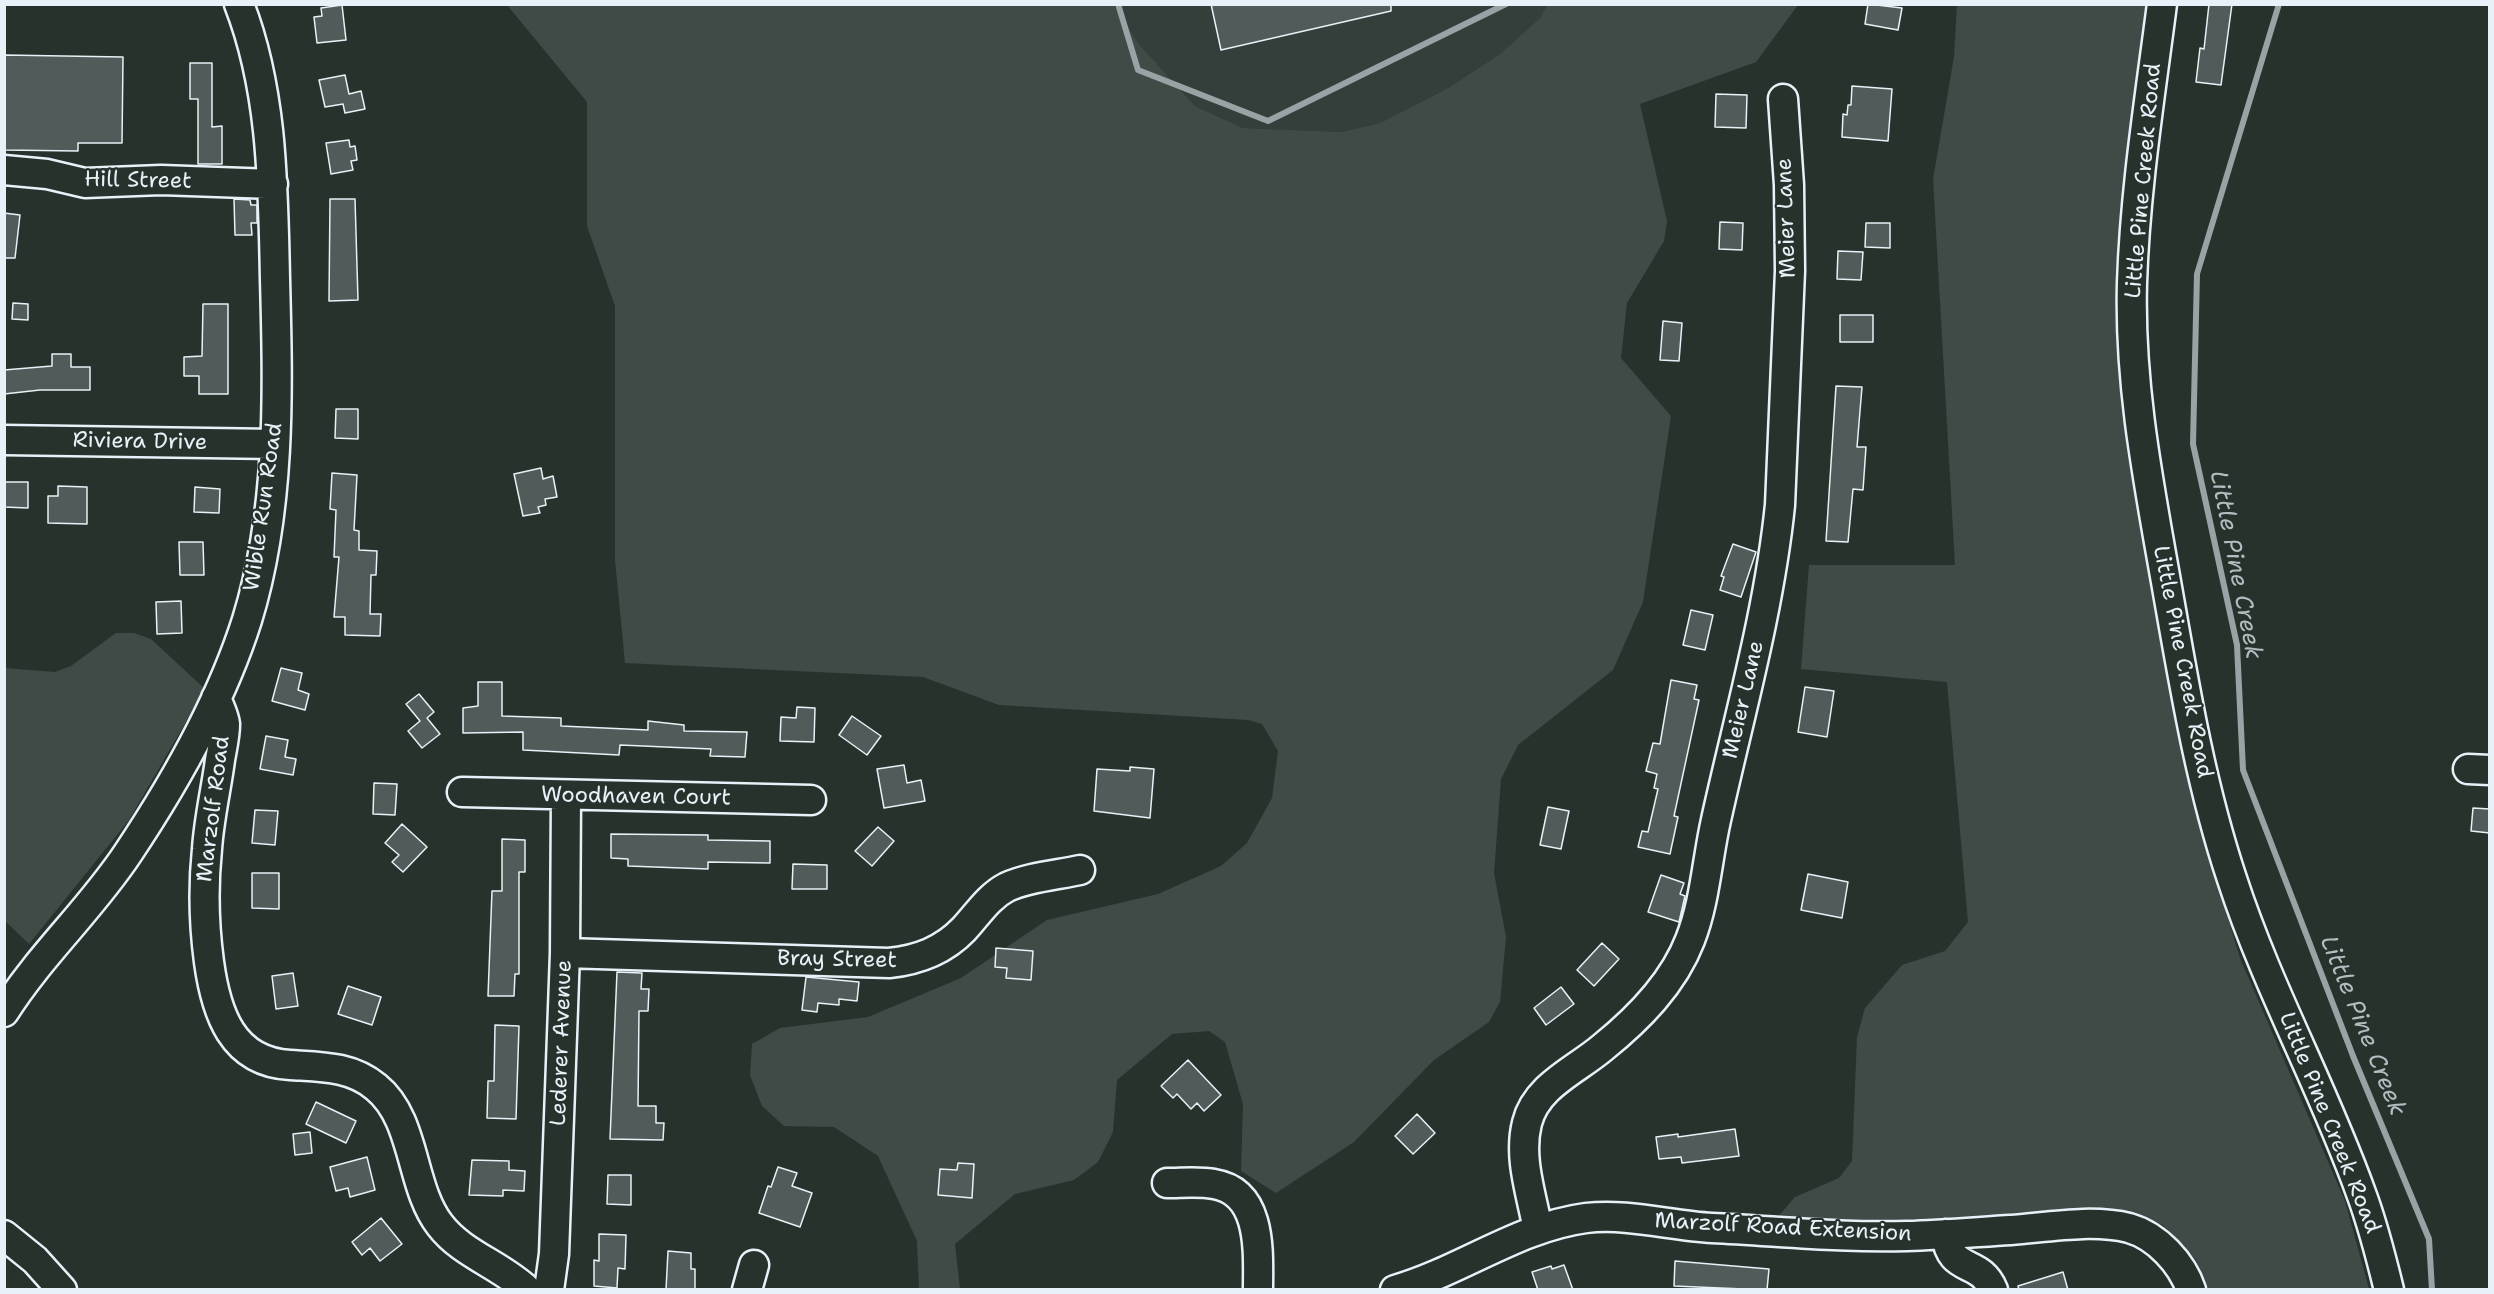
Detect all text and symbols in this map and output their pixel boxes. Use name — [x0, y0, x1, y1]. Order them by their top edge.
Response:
street label: Little Pine Creek Road — [2121, 62, 2167, 300]
street label: Meier Lane — [1772, 157, 1802, 279]
street label: Hill Street — [84, 167, 192, 195]
street label: Wible Run Road — [239, 421, 289, 593]
street label: Riviera Drive — [72, 428, 208, 456]
water label: Little Pine Creek — [2203, 468, 2267, 662]
street label: Little Pine Creek Road — [2147, 544, 2217, 780]
street label: Meier Lane — [1718, 638, 1770, 762]
street label: Marzolf Road — [192, 734, 236, 884]
street label: Woodhaven Court — [541, 782, 731, 812]
water label: Little Pine Creek — [2313, 932, 2411, 1120]
street label: Bray Street — [777, 946, 897, 974]
street label: Lederer Avenue — [546, 959, 578, 1127]
street label: Little Pine Creek Road — [2273, 1009, 2385, 1237]
street label: Marzolf Road Extension — [1654, 1208, 1912, 1248]

